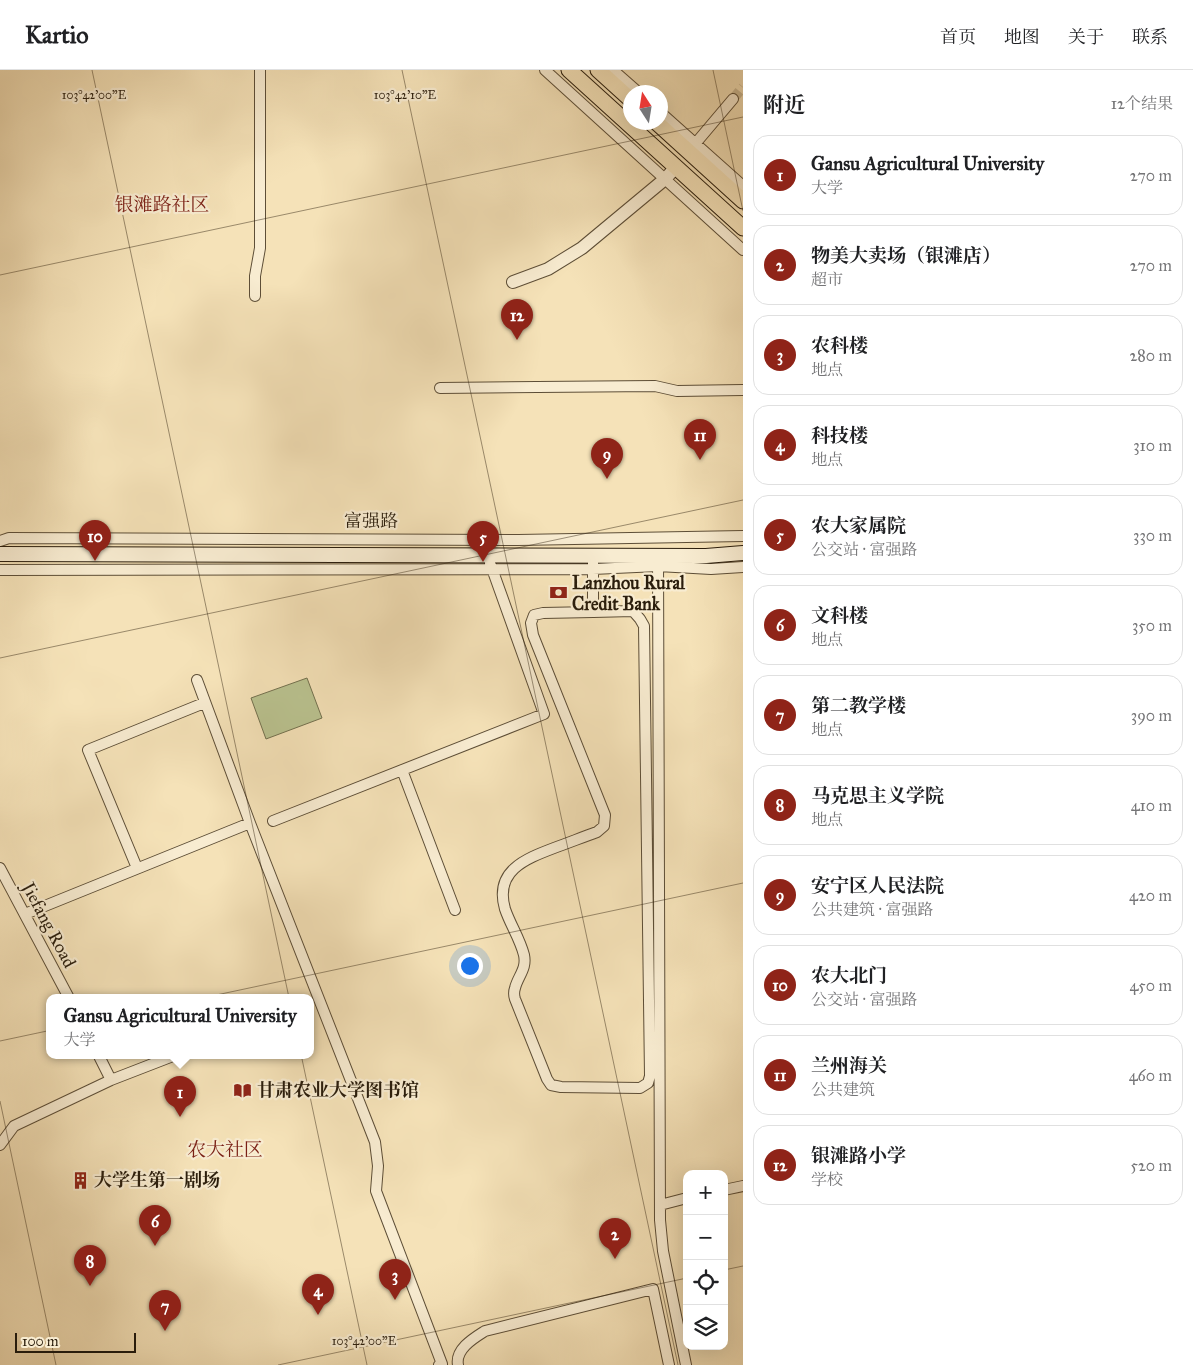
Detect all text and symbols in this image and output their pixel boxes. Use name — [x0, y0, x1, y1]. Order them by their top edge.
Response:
text: Kartio — [25, 20, 88, 50]
text: 首页 — [940, 26, 976, 48]
text: 地图 — [1004, 26, 1040, 48]
text: 关于 — [1068, 26, 1104, 48]
text: 联系 — [1132, 26, 1168, 48]
north arrow — [623, 85, 668, 130]
text: 103°42'00"E — [62, 88, 127, 102]
text: 103°42'10"E — [374, 88, 437, 102]
text: 附近 — [763, 92, 805, 118]
text: 12个结果 — [1111, 94, 1173, 113]
text: Gansu Agricultural University — [811, 152, 1044, 175]
text: 1 — [777, 166, 783, 185]
text: 270 m — [1130, 166, 1172, 185]
text: 大学 — [811, 178, 843, 197]
district label: 银滩路社区 — [114, 193, 210, 216]
text: 物美大卖场（银滩店） — [811, 244, 1001, 267]
text: 2 — [776, 256, 784, 275]
text: 270 m — [1130, 256, 1172, 275]
text: 超市 — [811, 270, 843, 289]
pin: 12 — [501, 299, 533, 340]
text: 农科楼 — [811, 334, 868, 357]
text: 3 — [777, 346, 783, 365]
text: 280 m — [1129, 346, 1172, 365]
text: 地点 — [811, 360, 843, 379]
pin: 11 — [684, 419, 716, 460]
text: 科技楼 — [811, 424, 868, 447]
text: 4 — [776, 436, 784, 455]
text: 310 m — [1133, 436, 1172, 455]
pin: 9 — [591, 438, 623, 479]
text: 地点 — [811, 450, 843, 469]
street label: 富强路 — [344, 510, 398, 532]
text: 农大家属院 — [811, 514, 906, 537]
pin: 10 — [79, 520, 111, 561]
pin: 5 — [467, 521, 499, 562]
text: 5 — [776, 526, 784, 545]
text: 330 m — [1133, 526, 1172, 545]
text: 公交站 · 富强路 — [811, 540, 917, 559]
place label: Lanzhou Rural Credit Bank — [572, 572, 686, 615]
bank icon: Lanzhou Rural Credit Bank — [548, 583, 568, 603]
text: 文科楼 — [811, 604, 868, 627]
text: 6 — [776, 616, 784, 635]
text: 350 m — [1132, 616, 1172, 635]
text: 地点 — [811, 630, 843, 649]
text: 第二教学楼 — [811, 694, 906, 717]
text: 7 — [776, 706, 784, 725]
text: 390 m — [1131, 706, 1172, 725]
text: 地点 — [811, 720, 843, 739]
text: 马克思主义学院 — [811, 784, 944, 807]
text: 8 — [776, 796, 784, 815]
text: 410 m — [1131, 796, 1172, 815]
text: 地点 — [811, 810, 843, 829]
text: 安宁区人民法院 — [811, 874, 944, 897]
street label: Jiefang Road — [15, 877, 81, 972]
text: 9 — [776, 886, 784, 905]
text: 420 m — [1129, 886, 1172, 905]
text: 公共建筑 · 富强路 — [811, 900, 933, 919]
your location — [457, 953, 483, 979]
text: 农大北门 — [811, 964, 887, 987]
text: 10 — [772, 976, 788, 995]
text: 450 m — [1129, 976, 1172, 995]
text: 公交站 · 富强路 — [811, 990, 917, 1009]
popup — [46, 994, 314, 1059]
text: Gansu Agricultural University — [63, 1004, 297, 1027]
text: 大学 — [63, 1030, 95, 1049]
text: 兰州海关 — [811, 1054, 887, 1077]
text: 11 — [774, 1066, 786, 1085]
text: 460 m — [1129, 1066, 1172, 1085]
pin: 1 — [164, 1076, 196, 1117]
place label: 甘肃农业大学图书馆 — [257, 1079, 419, 1101]
library icon: 甘肃农业大学图书馆 — [233, 1080, 253, 1100]
text: 公共建筑 — [811, 1080, 875, 1099]
district label: 农大社区 — [187, 1138, 263, 1161]
text: 银滩路小学 — [811, 1144, 906, 1167]
text: 12 — [773, 1156, 787, 1175]
text: 520 m — [1130, 1156, 1172, 1175]
place label: 大学生第一剧场 — [94, 1169, 220, 1191]
building icon: 大学生第一剧场 — [70, 1170, 90, 1190]
map controls — [683, 1170, 728, 1350]
button: + — [683, 1170, 728, 1215]
text: 学校 — [811, 1170, 843, 1189]
pin: 6 — [139, 1205, 171, 1246]
button: − — [683, 1215, 728, 1260]
pin: 2 — [599, 1218, 631, 1259]
pin: 8 — [74, 1245, 106, 1286]
pin: 3 — [379, 1259, 411, 1300]
button: locate — [683, 1260, 728, 1305]
pin: 4 — [302, 1274, 334, 1315]
pin: 7 — [149, 1290, 181, 1331]
button: layers — [683, 1305, 728, 1350]
scale bar — [15, 1330, 136, 1353]
text: 100 m — [22, 1333, 59, 1350]
text: 103°42'00"E — [332, 1334, 397, 1348]

